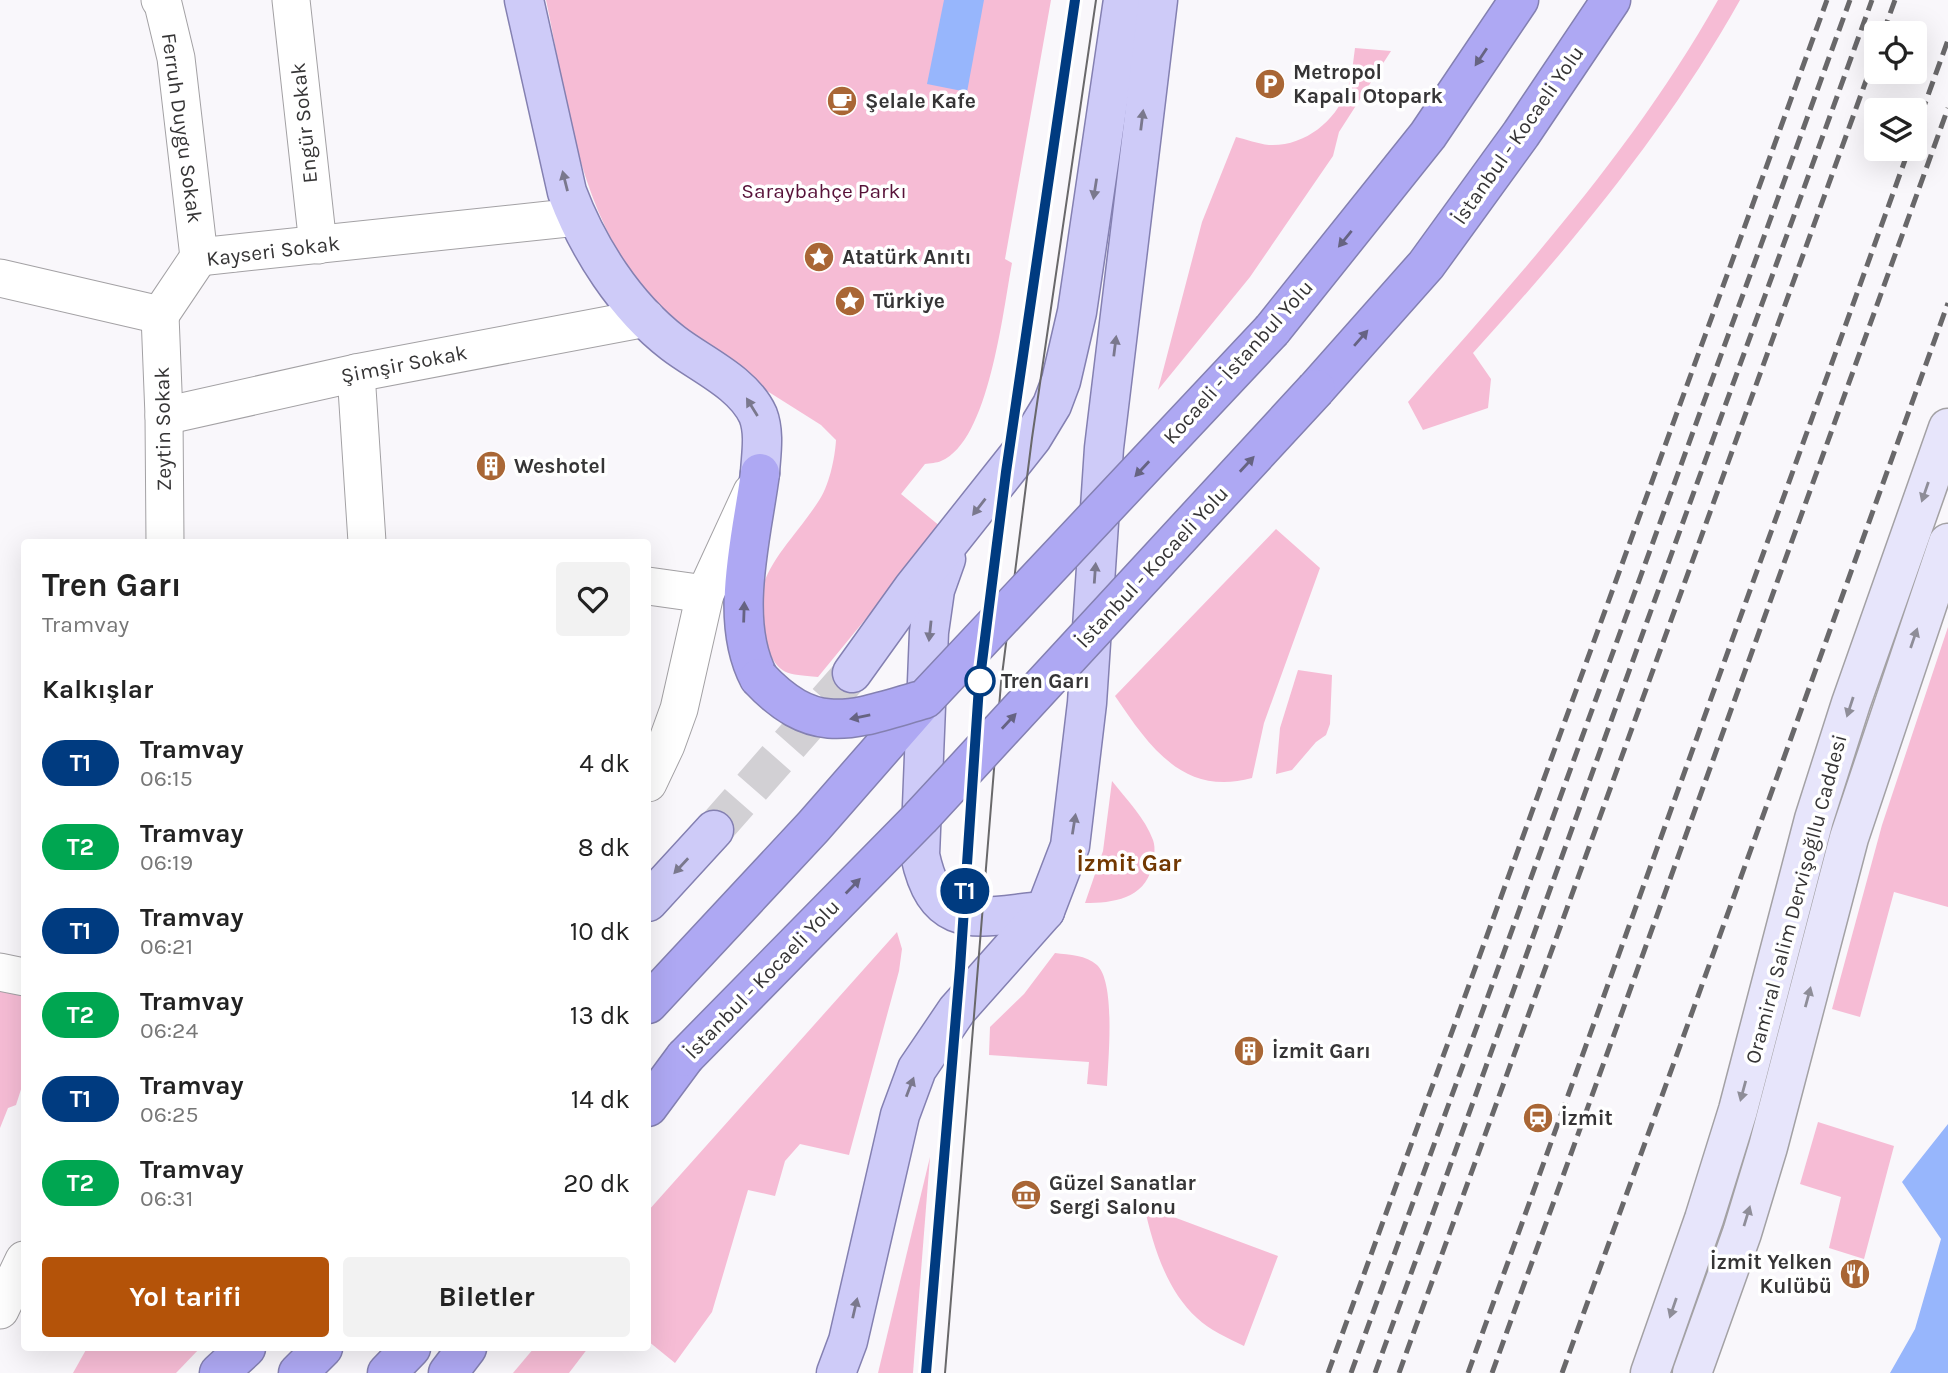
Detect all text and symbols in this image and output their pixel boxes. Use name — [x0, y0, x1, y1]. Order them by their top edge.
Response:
map controls — [1864, 21, 1927, 161]
button: locate — [1864, 21, 1927, 84]
street label: Ferruh Duygu Sokak — [157, 31, 207, 225]
street label: İstanbul - Kocaeli Yolu — [1447, 41, 1589, 229]
one-way arrow — [1475, 47, 1488, 66]
place label: Metropol Kapalı Otopark — [1293, 60, 1444, 108]
street label: Engür Sokak — [286, 61, 322, 184]
parking icon: Metropol Kapalı Otopark — [1253, 67, 1287, 101]
cafe icon: Şelale Kafe — [825, 84, 859, 118]
place label: Şelale Kafe — [865, 89, 976, 113]
button: layers — [1864, 98, 1927, 161]
one-way arrow — [1137, 109, 1148, 131]
one-way arrow — [559, 169, 570, 191]
one-way arrow — [1089, 178, 1100, 200]
park label: Saraybahçe Parkı — [741, 179, 907, 203]
one-way arrow — [1338, 230, 1353, 247]
street label: Kayseri Sokak — [205, 231, 341, 271]
place icon: Atatürk Anıtı — [802, 240, 836, 274]
place label: Atatürk Anıtı — [842, 245, 971, 269]
street label: Kocaeli - İstanbul Yolu — [1158, 275, 1318, 449]
place icon: Türkiye — [833, 284, 867, 318]
place label: Türkiye — [873, 289, 945, 313]
one-way arrow — [1353, 329, 1369, 347]
one-way arrow — [1110, 335, 1121, 357]
street label: Şimşir Sokak — [339, 340, 469, 388]
street label: Zeytin Sokak — [150, 367, 176, 491]
one-way arrow — [745, 398, 758, 417]
building icon: Weshotel — [474, 449, 508, 483]
place label: Weshotel — [514, 454, 606, 478]
one-way arrow — [1239, 456, 1255, 473]
one-way arrow — [1134, 460, 1150, 477]
street label: İstanbul - Kocaeli Yolu — [1071, 481, 1233, 653]
one-way arrow — [1919, 482, 1930, 503]
one-way arrow — [972, 497, 987, 515]
one-way arrow — [1090, 561, 1101, 583]
button: heart — [556, 562, 630, 636]
text: Tren Garı — [42, 566, 182, 604]
one-way arrow — [738, 601, 750, 623]
text: Tramvay — [42, 611, 129, 638]
one-way arrow — [924, 620, 935, 642]
one-way arrow — [1909, 628, 1920, 649]
marker: Tren Garı — [965, 666, 995, 696]
place label: Tren Garı — [1001, 669, 1090, 693]
text: Kalkışlar — [42, 674, 153, 705]
one-way arrow — [1844, 696, 1855, 717]
one-way arrow — [848, 711, 870, 722]
one-way arrow — [1001, 713, 1017, 730]
street label: Oramiral Salim Dervişoğllu Caddesi — [1740, 732, 1852, 1066]
text: Tramvay — [140, 734, 244, 765]
text: 4 dk — [579, 748, 630, 779]
text: T1 — [70, 749, 91, 777]
text: 06:15 — [140, 765, 193, 792]
one-way arrow — [1069, 813, 1080, 835]
text: Tramvay — [140, 818, 244, 849]
text: 8 dk — [578, 832, 630, 863]
text: T2 — [67, 833, 94, 861]
text: 06:19 — [140, 849, 193, 876]
district label: İzmit Gar — [1076, 849, 1182, 877]
one-way arrow — [673, 857, 689, 875]
line badge: T1 — [934, 868, 996, 914]
text: T1 — [954, 877, 976, 905]
one-way arrow — [844, 878, 860, 895]
street label: İstanbul - Kocaeli Yolu — [680, 894, 844, 1064]
text: Tramvay — [140, 902, 244, 933]
text: 10 dk — [570, 916, 630, 947]
text: T1 — [70, 917, 91, 945]
text: 06:21 — [140, 933, 193, 960]
text: Tramvay — [140, 986, 244, 1017]
one-way arrow — [1803, 986, 1814, 1008]
text: 13 dk — [570, 1000, 630, 1031]
text: T2 — [67, 1001, 94, 1029]
text: 06:24 — [140, 1017, 198, 1044]
building icon: İzmit Garı — [1232, 1034, 1266, 1068]
place label: İzmit Garı — [1272, 1038, 1371, 1063]
text: Tramvay — [140, 1070, 244, 1101]
one-way arrow — [905, 1077, 916, 1098]
one-way arrow — [1737, 1080, 1748, 1102]
text: 14 dk — [571, 1084, 630, 1115]
text: T1 — [70, 1085, 91, 1113]
text: 06:25 — [140, 1101, 198, 1128]
station icon: İzmit — [1521, 1101, 1555, 1135]
place label: İzmit — [1561, 1105, 1613, 1130]
text: Tramvay — [140, 1154, 244, 1185]
text: 20 dk — [563, 1168, 630, 1199]
text: T2 — [67, 1169, 94, 1197]
place label: Güzel Sanatlar Sergi Salonu — [1049, 1171, 1197, 1219]
museum icon: Güzel Sanatlar Sergi Salonu — [1009, 1178, 1043, 1212]
text: 06:31 — [140, 1185, 193, 1212]
one-way arrow — [1743, 1206, 1753, 1227]
place label: İzmit Yelken Kulübü — [1710, 1249, 1832, 1298]
button: Yol tarifi — [42, 1257, 329, 1337]
button: Biletler — [343, 1257, 630, 1337]
restaurant icon: İzmit Yelken Kulübü — [1838, 1257, 1872, 1291]
one-way arrow — [850, 1297, 861, 1319]
one-way arrow — [1667, 1297, 1678, 1318]

